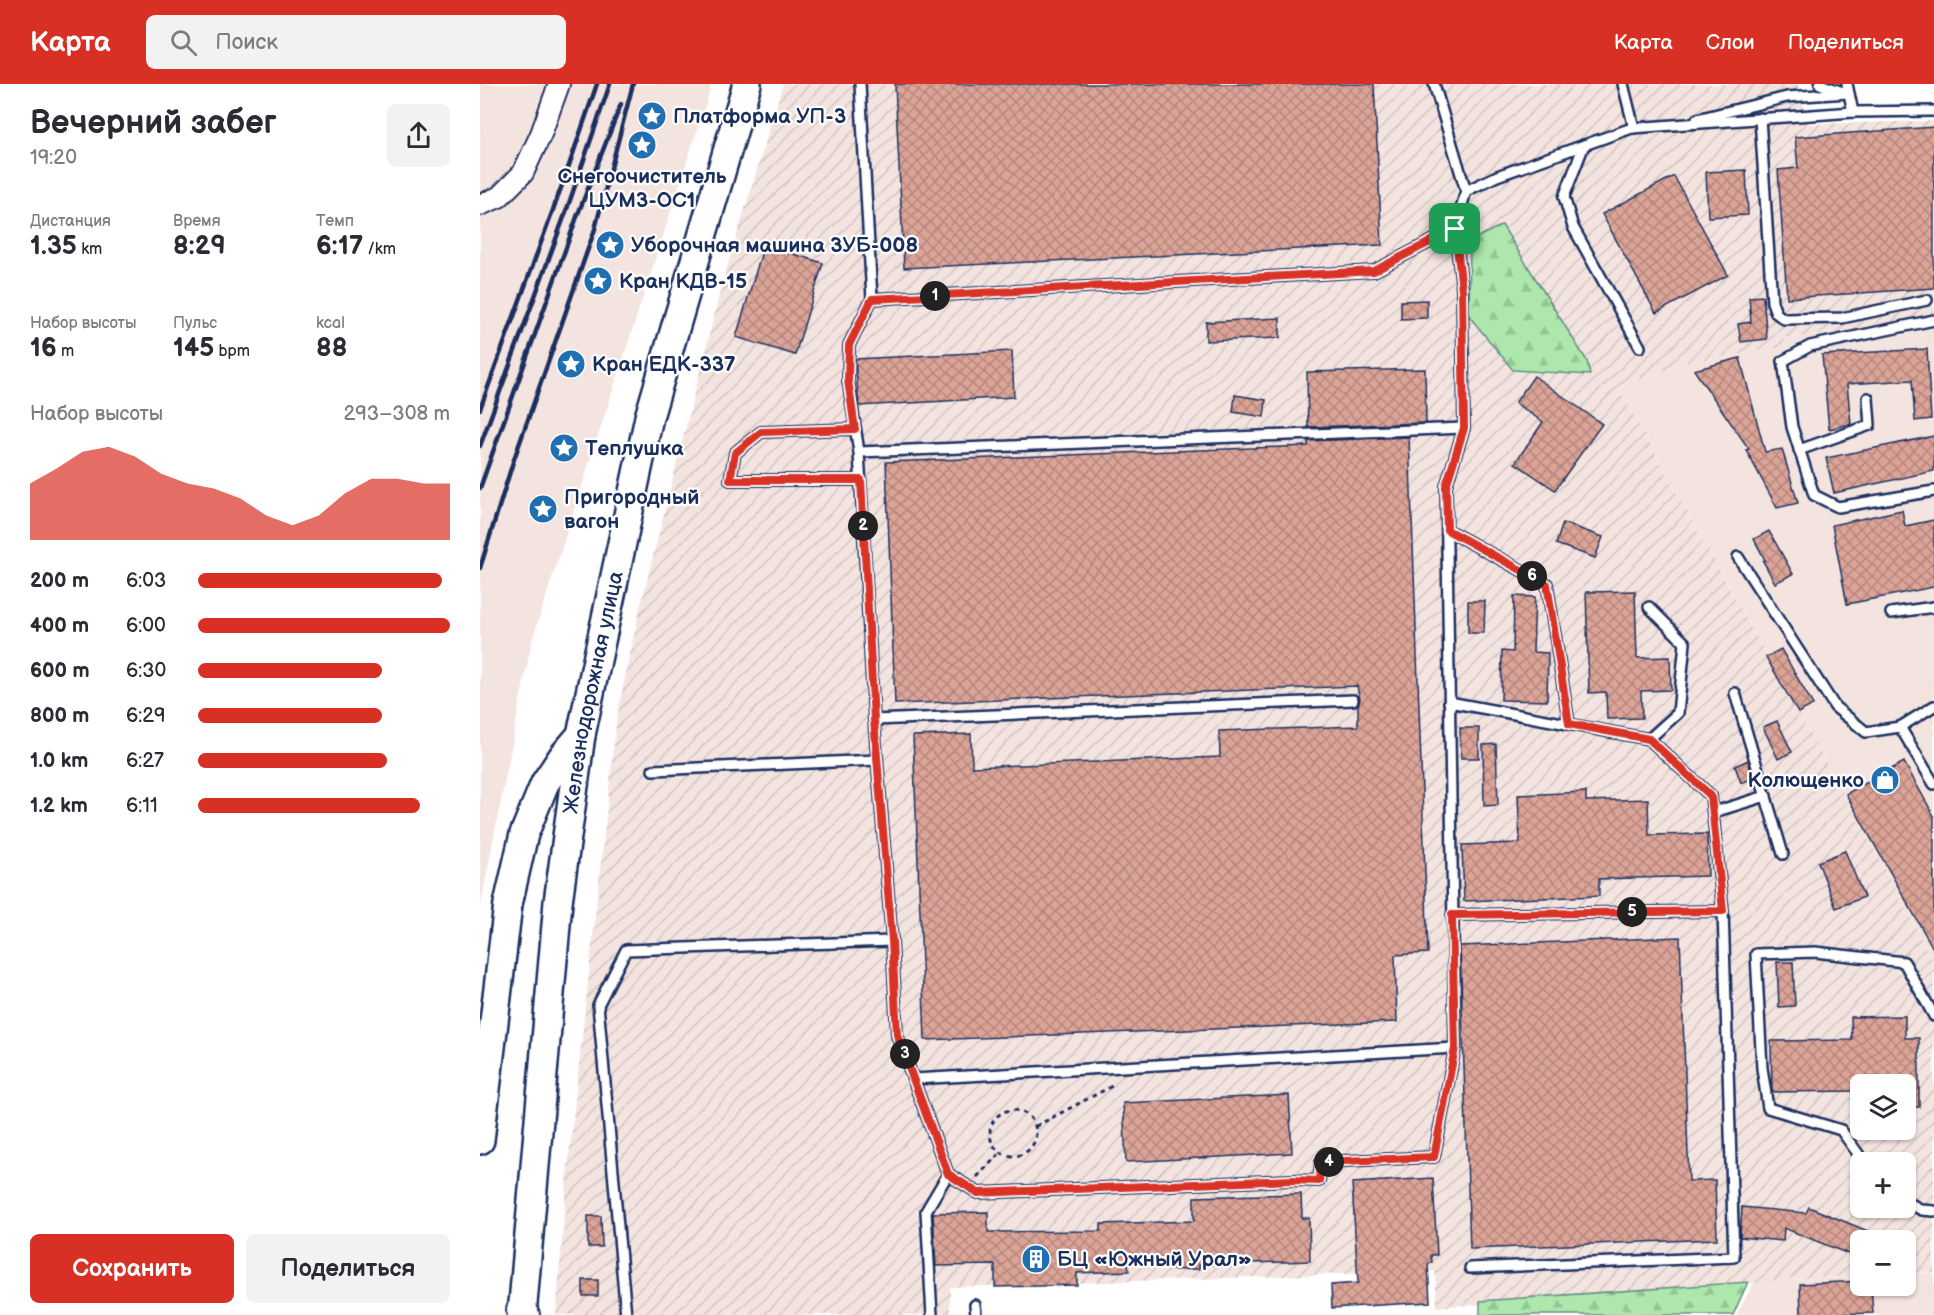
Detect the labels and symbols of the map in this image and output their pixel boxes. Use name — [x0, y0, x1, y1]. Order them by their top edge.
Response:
place icon: Платформа УП-3 — [636, 100, 668, 132]
place label: Платформа УП-3 — [673, 104, 846, 129]
place icon: Снегоочиститель ЦУМ3-ОС1 — [626, 129, 658, 161]
place label: Снегоочиститель ЦУМ3-ОС1 — [557, 164, 727, 213]
pin — [1429, 203, 1480, 254]
place icon: Уборочная машина 3УБ-008 — [594, 229, 626, 261]
place label: Уборочная машина 3УБ-008 — [631, 233, 918, 258]
place icon: Кран КДВ-15 — [582, 265, 614, 297]
place label: Кран КДВ-15 — [619, 269, 747, 294]
pin: 1 — [920, 281, 950, 311]
place icon: Кран ЕДК-337 — [555, 348, 587, 380]
place label: Кран ЕДК-337 — [592, 352, 736, 377]
place icon: Теплушка — [548, 432, 580, 464]
place label: Теплушка — [585, 436, 684, 461]
place label: Пригородный вагон — [564, 485, 699, 534]
place icon: Пригородный вагон — [527, 493, 559, 525]
pin: 2 — [848, 511, 878, 541]
pin: 6 — [1517, 561, 1547, 591]
street label: Железнодорожная улица — [558, 568, 629, 816]
shop icon: Колющенко — [1869, 764, 1901, 796]
place label: Колющенко — [1747, 768, 1864, 793]
pin: 5 — [1617, 897, 1647, 927]
pin: 3 — [890, 1039, 920, 1069]
pin: 4 — [1314, 1147, 1344, 1177]
building icon: БЦ «Южный Урал» — [1020, 1243, 1052, 1275]
place label: БЦ «Южный Урал» — [1057, 1247, 1252, 1272]

